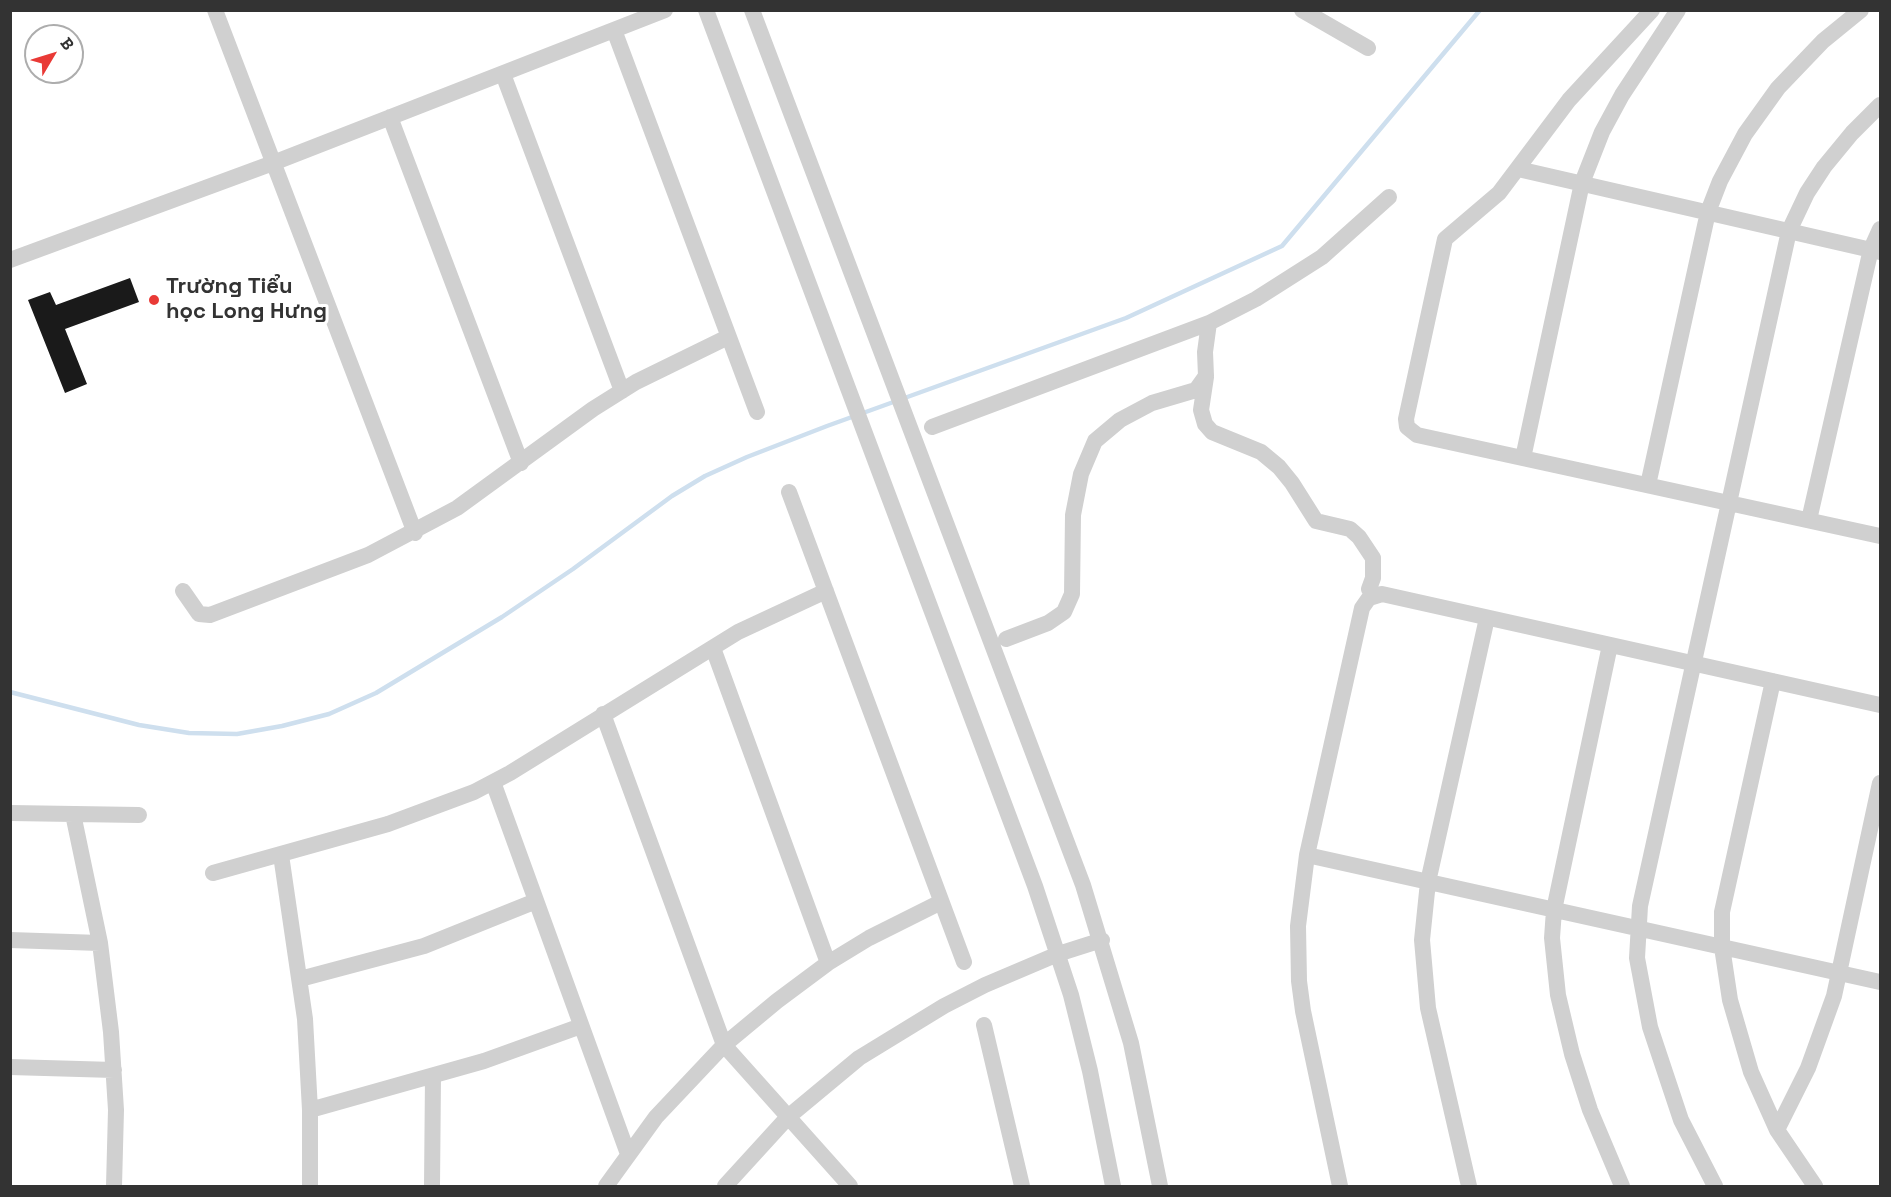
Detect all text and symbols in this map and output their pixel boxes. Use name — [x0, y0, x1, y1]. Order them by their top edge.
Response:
north arrow — [24, 24, 84, 84]
text: B — [55, 33, 79, 54]
place label: Trường Tiểu học Long Hưng — [166, 274, 327, 326]
marker: Trường Tiểu học Long Hưng — [147, 293, 161, 307]

